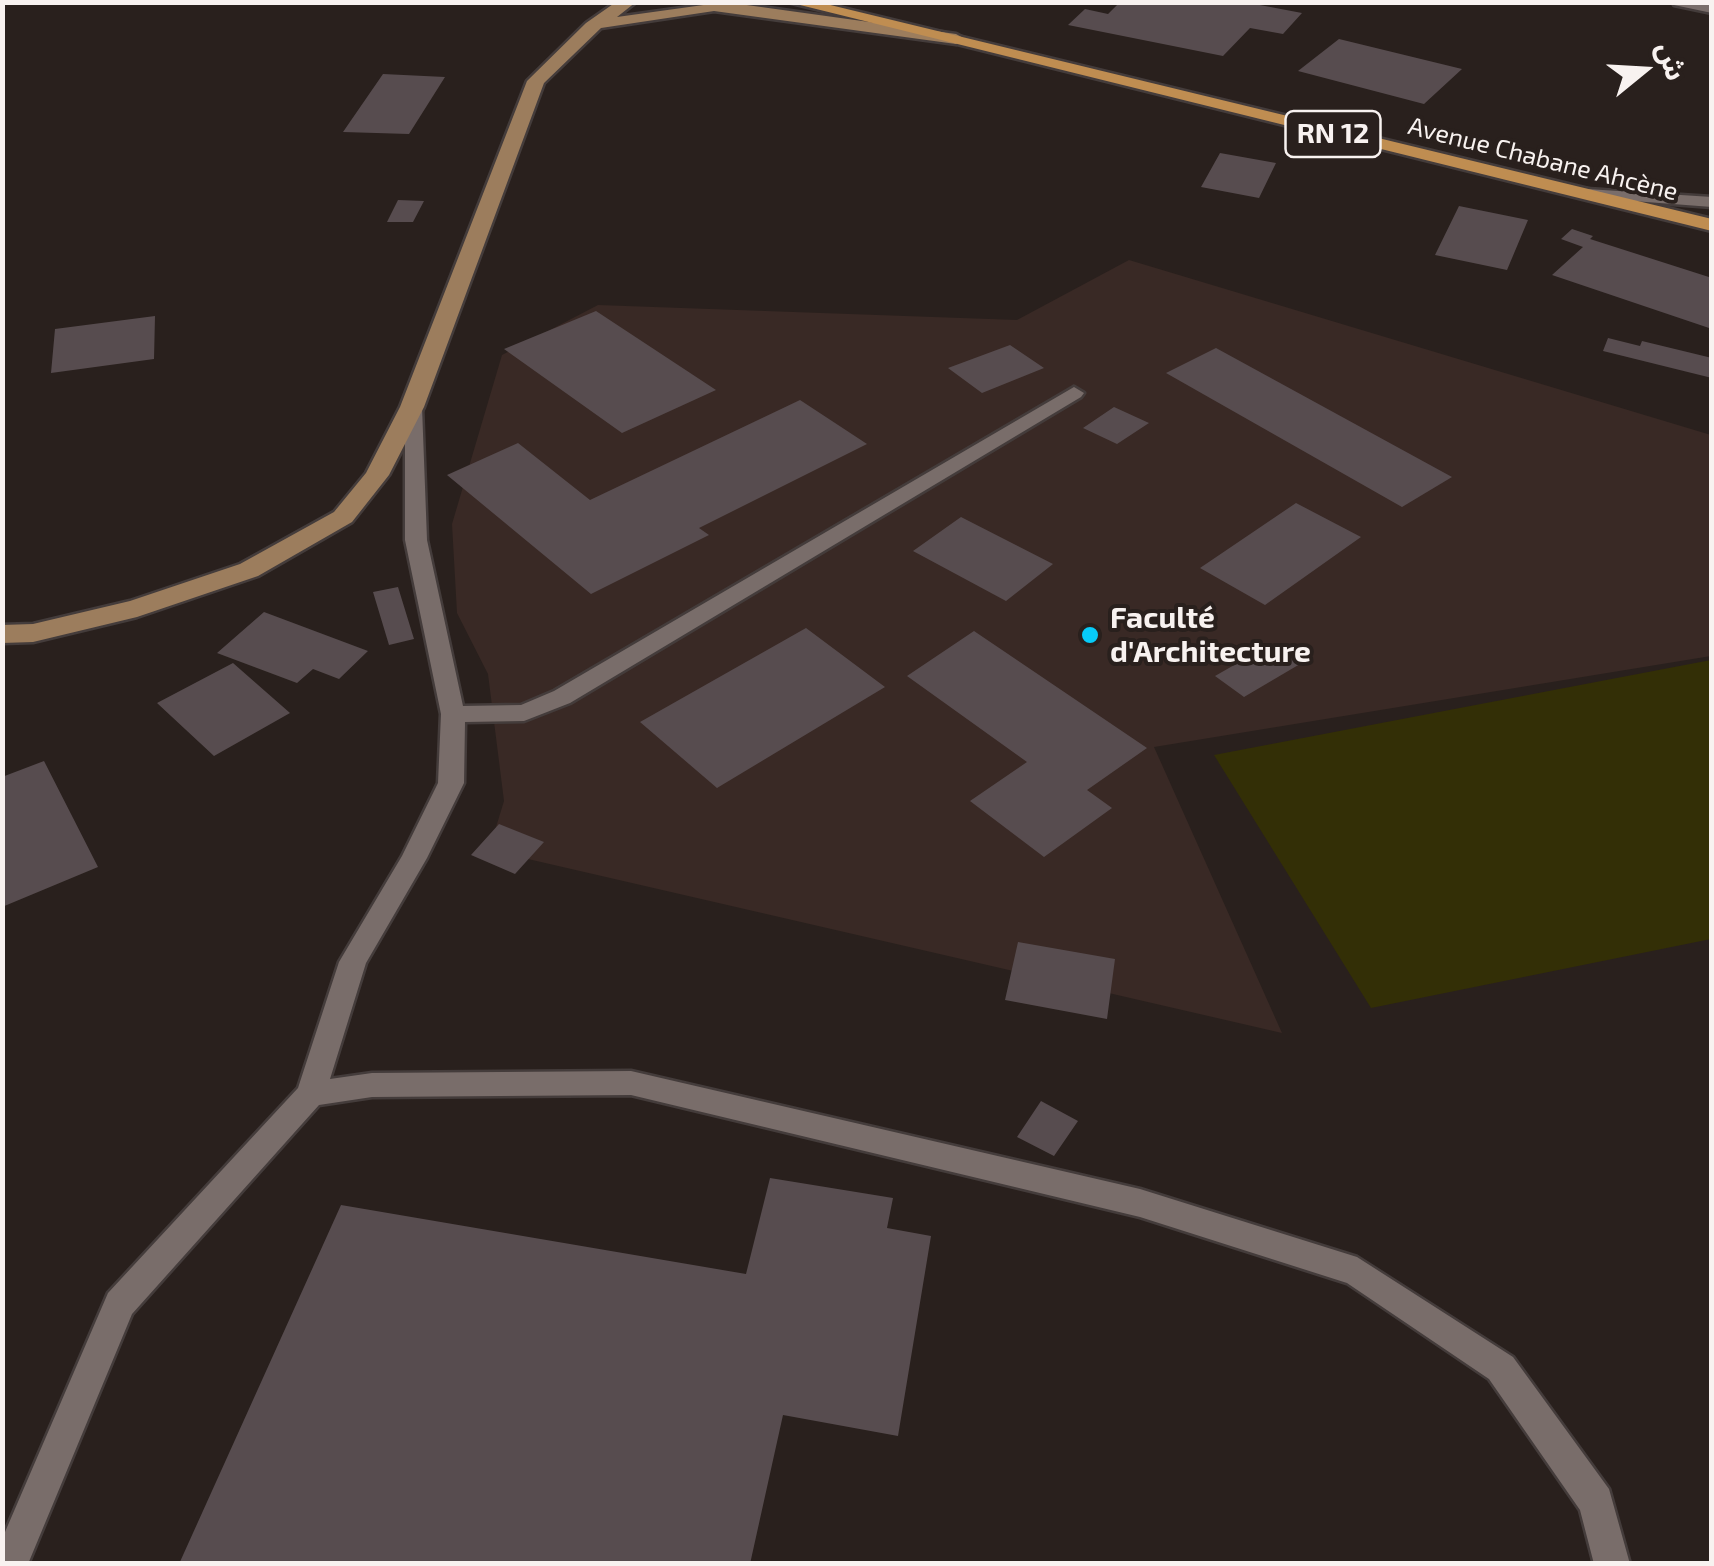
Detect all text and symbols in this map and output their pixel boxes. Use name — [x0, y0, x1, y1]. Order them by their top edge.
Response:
north arrow — [1594, 20, 1694, 120]
text: ش — [1650, 37, 1695, 84]
road number: RN 12 — [1286, 111, 1380, 157]
street label: Avenue Chabane Ahcène — [1405, 111, 1681, 207]
place label: Faculté d'Architecture — [1110, 600, 1311, 670]
marker: Faculté d'Architecture — [1079, 624, 1101, 646]

